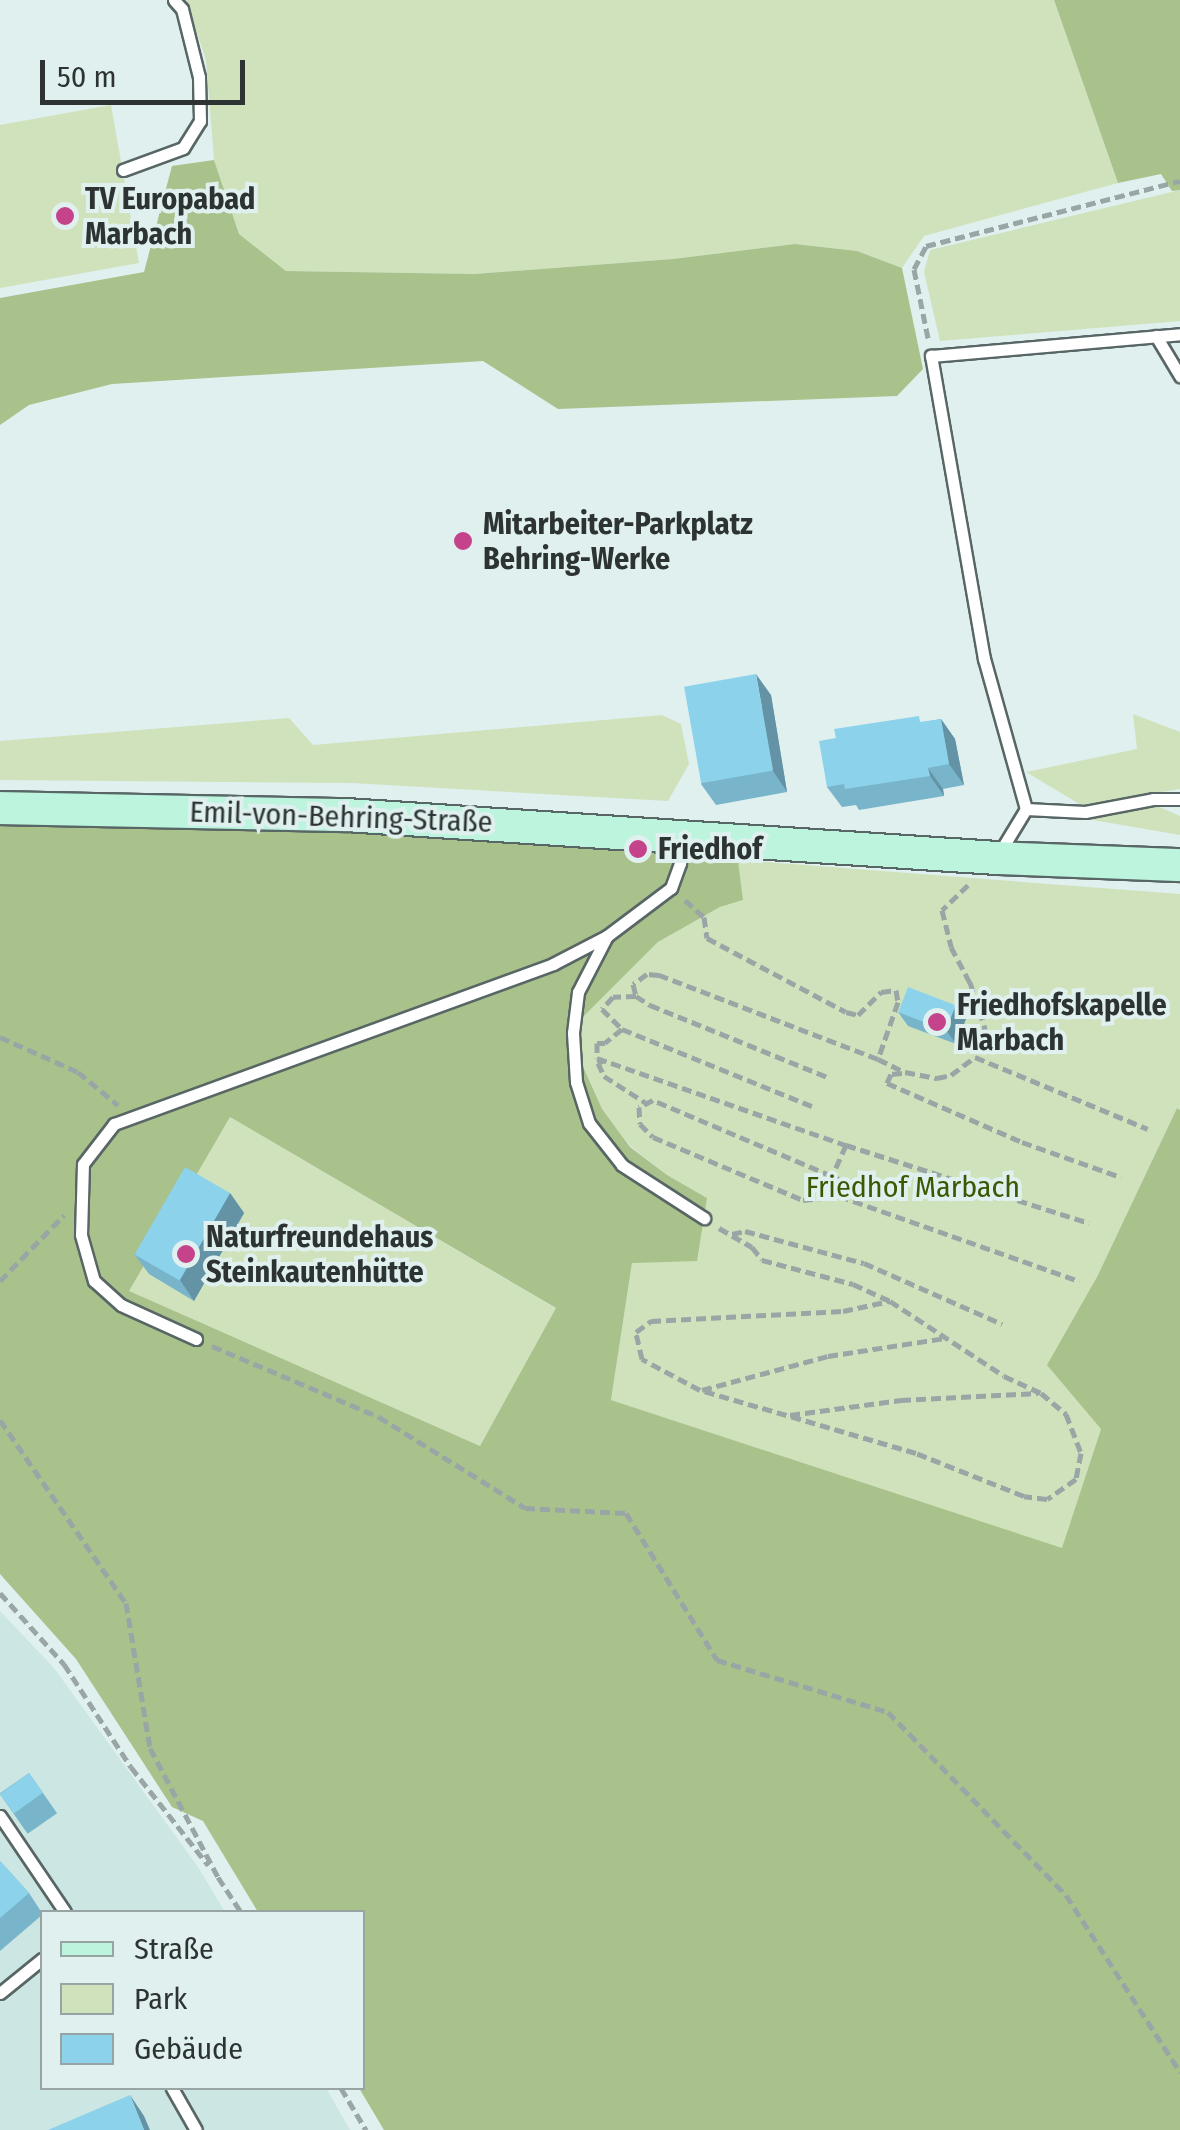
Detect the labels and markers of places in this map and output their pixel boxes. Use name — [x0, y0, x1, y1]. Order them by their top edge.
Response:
place label: TV Europabad Marbach — [85, 181, 255, 252]
marker: TV Europabad Marbach — [54, 205, 76, 227]
place label: Mitarbeiter-Parkplatz Behring-Werke — [483, 506, 753, 576]
marker: Mitarbeiter-Parkplatz Behring-Werke — [452, 530, 474, 552]
place label: Friedhof — [658, 831, 762, 867]
marker: Friedhof — [627, 838, 649, 860]
place label: Friedhofskapelle Marbach — [957, 987, 1167, 1058]
marker: Friedhofskapelle Marbach — [926, 1011, 948, 1033]
place label: Naturfreundehaus Steinkautenhütte — [206, 1219, 433, 1290]
marker: Naturfreundehaus Steinkautenhütte — [175, 1243, 197, 1265]

